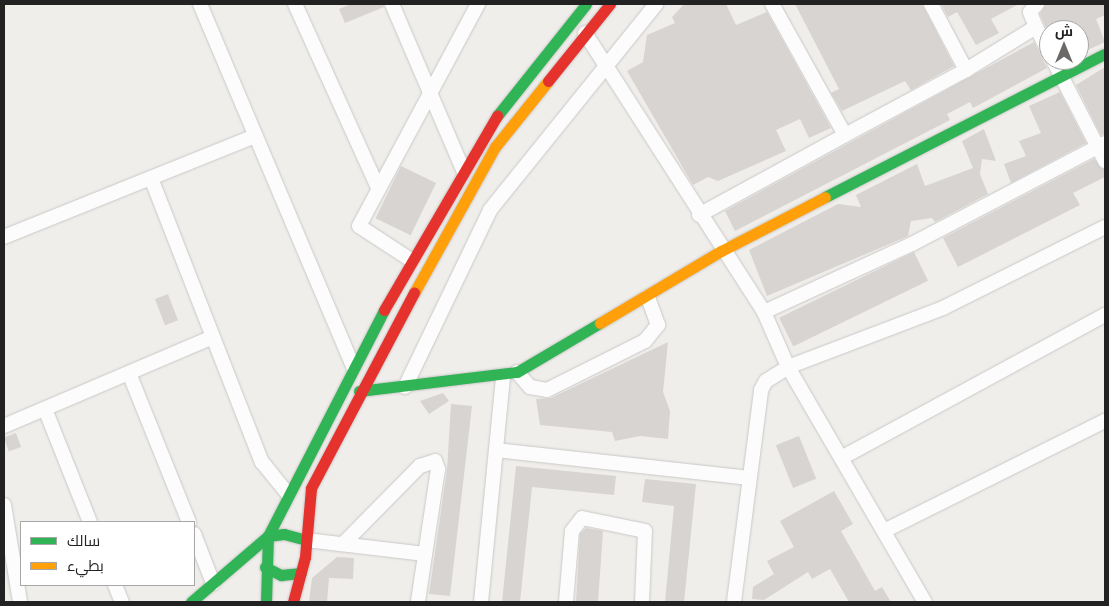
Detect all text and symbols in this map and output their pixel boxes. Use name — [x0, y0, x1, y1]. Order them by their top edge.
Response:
north arrow — [1039, 20, 1089, 70]
text: ش — [1055, 23, 1073, 39]
legend — [20, 521, 195, 586]
text: سالك — [67, 532, 100, 550]
text: بطيء — [67, 557, 104, 575]

